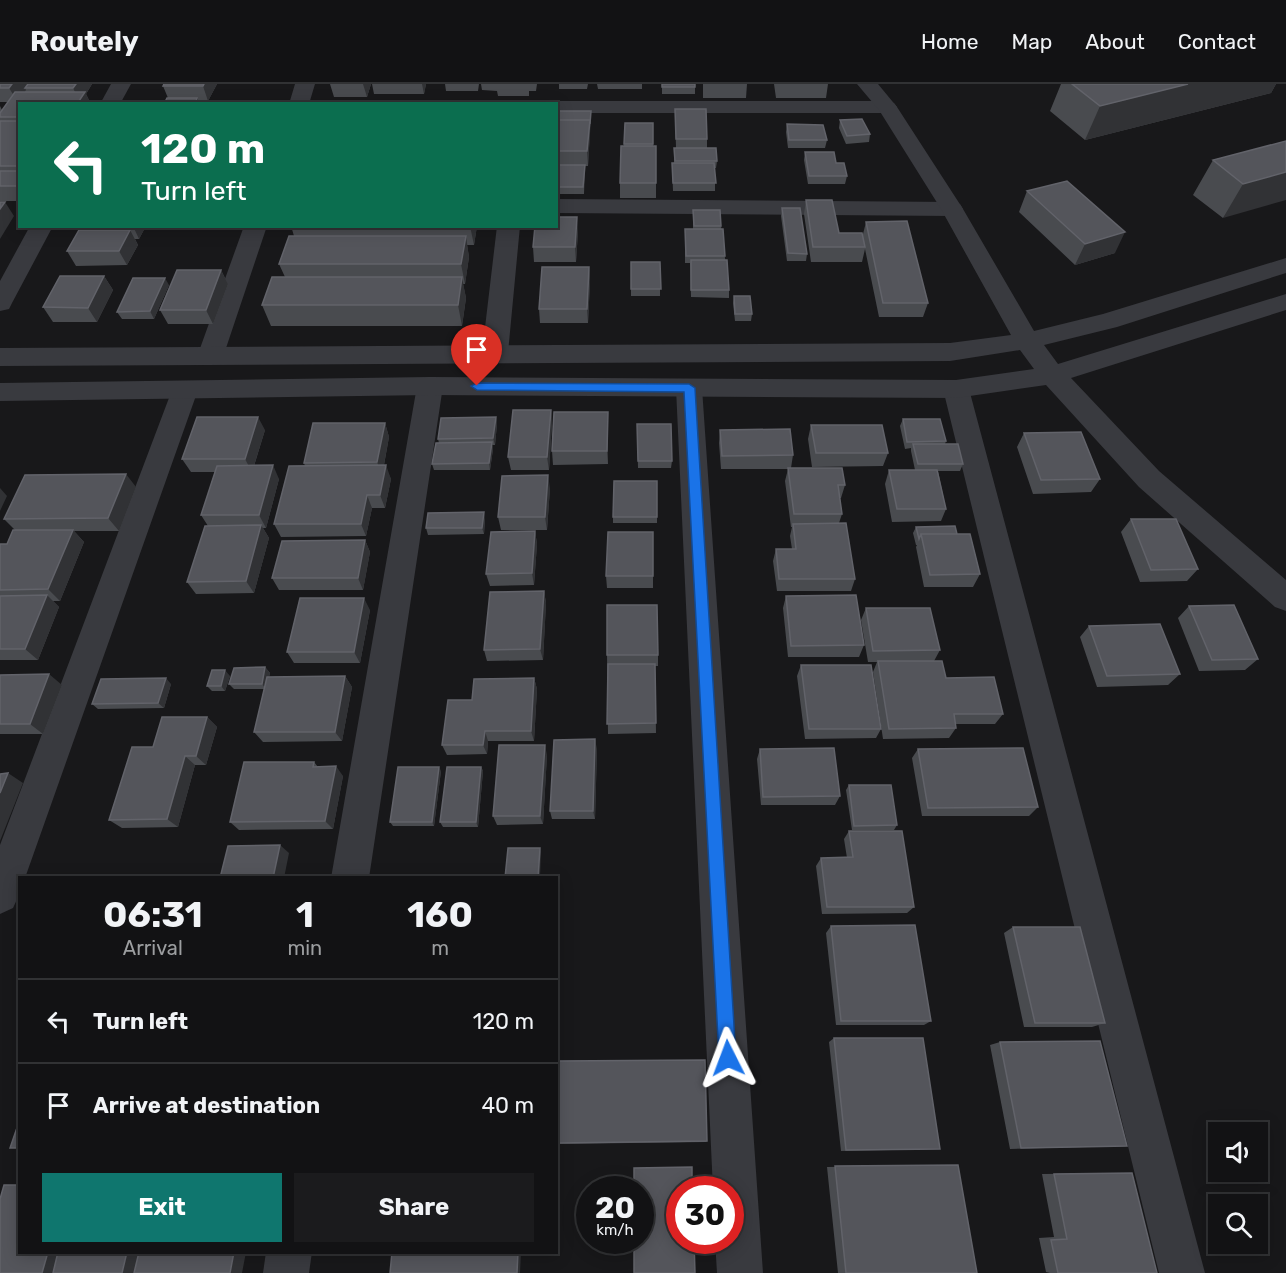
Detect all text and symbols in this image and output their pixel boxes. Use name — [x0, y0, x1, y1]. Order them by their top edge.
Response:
text: Routely — [30, 25, 139, 58]
text: Home — [921, 29, 978, 54]
text: Map — [1011, 29, 1052, 54]
text: About — [1085, 29, 1145, 54]
text: Contact — [1178, 29, 1256, 54]
text: 120 m — [141, 124, 265, 174]
icon: left — [42, 126, 120, 204]
text: Turn left — [141, 175, 246, 207]
pin — [451, 324, 502, 386]
icon: arrive — [460, 333, 493, 366]
text: 06:31 — [103, 893, 203, 936]
text: 1 — [296, 893, 314, 936]
text: 160 — [407, 893, 473, 936]
text: Arrival — [123, 936, 183, 960]
text: min — [288, 936, 322, 960]
text: m — [431, 936, 449, 960]
icon: left — [42, 1005, 75, 1038]
text: Turn left — [93, 1008, 188, 1035]
text: 120 m — [473, 1008, 534, 1035]
position arrow — [696, 1026, 760, 1090]
icon: arrive — [42, 1089, 75, 1122]
text: Arrive at destination — [93, 1092, 320, 1119]
text: 40 m — [481, 1092, 534, 1119]
map controls — [1208, 1122, 1268, 1254]
button: sound — [1208, 1122, 1268, 1182]
button: Exit — [42, 1173, 282, 1242]
button: Share — [294, 1173, 534, 1242]
speed limit sign: 30 — [666, 1176, 744, 1254]
text: 20 — [595, 1190, 635, 1226]
button: search — [1208, 1194, 1268, 1254]
text: km/h — [596, 1221, 634, 1239]

